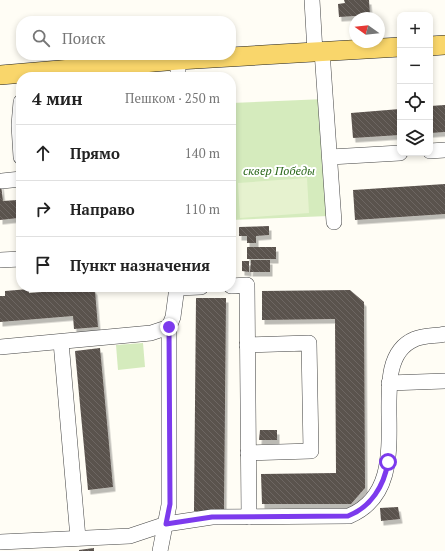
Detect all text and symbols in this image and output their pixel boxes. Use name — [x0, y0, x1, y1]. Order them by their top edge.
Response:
north arrow — [349, 12, 385, 48]
map controls — [397, 12, 433, 156]
button: + — [397, 12, 433, 48]
search box — [16, 16, 236, 60]
icon: search — [30, 27, 52, 49]
text: Поиск — [62, 28, 105, 48]
button: − — [397, 48, 433, 84]
button: locate — [397, 84, 433, 120]
text: 4 мин — [32, 87, 82, 110]
text: Пешком · 250 m — [125, 89, 220, 107]
button: layers — [397, 120, 433, 156]
icon: ahead — [32, 142, 54, 164]
text: Прямо — [70, 143, 120, 163]
text: 140 m — [185, 144, 220, 162]
park label: сквер Победы — [243, 163, 315, 178]
icon: right — [32, 198, 54, 220]
text: Направо — [70, 199, 135, 219]
text: 110 m — [185, 200, 220, 218]
icon: arrive — [32, 254, 54, 276]
text: Пункт назначения — [70, 255, 210, 275]
route end — [160, 318, 178, 336]
route start — [379, 453, 397, 471]

